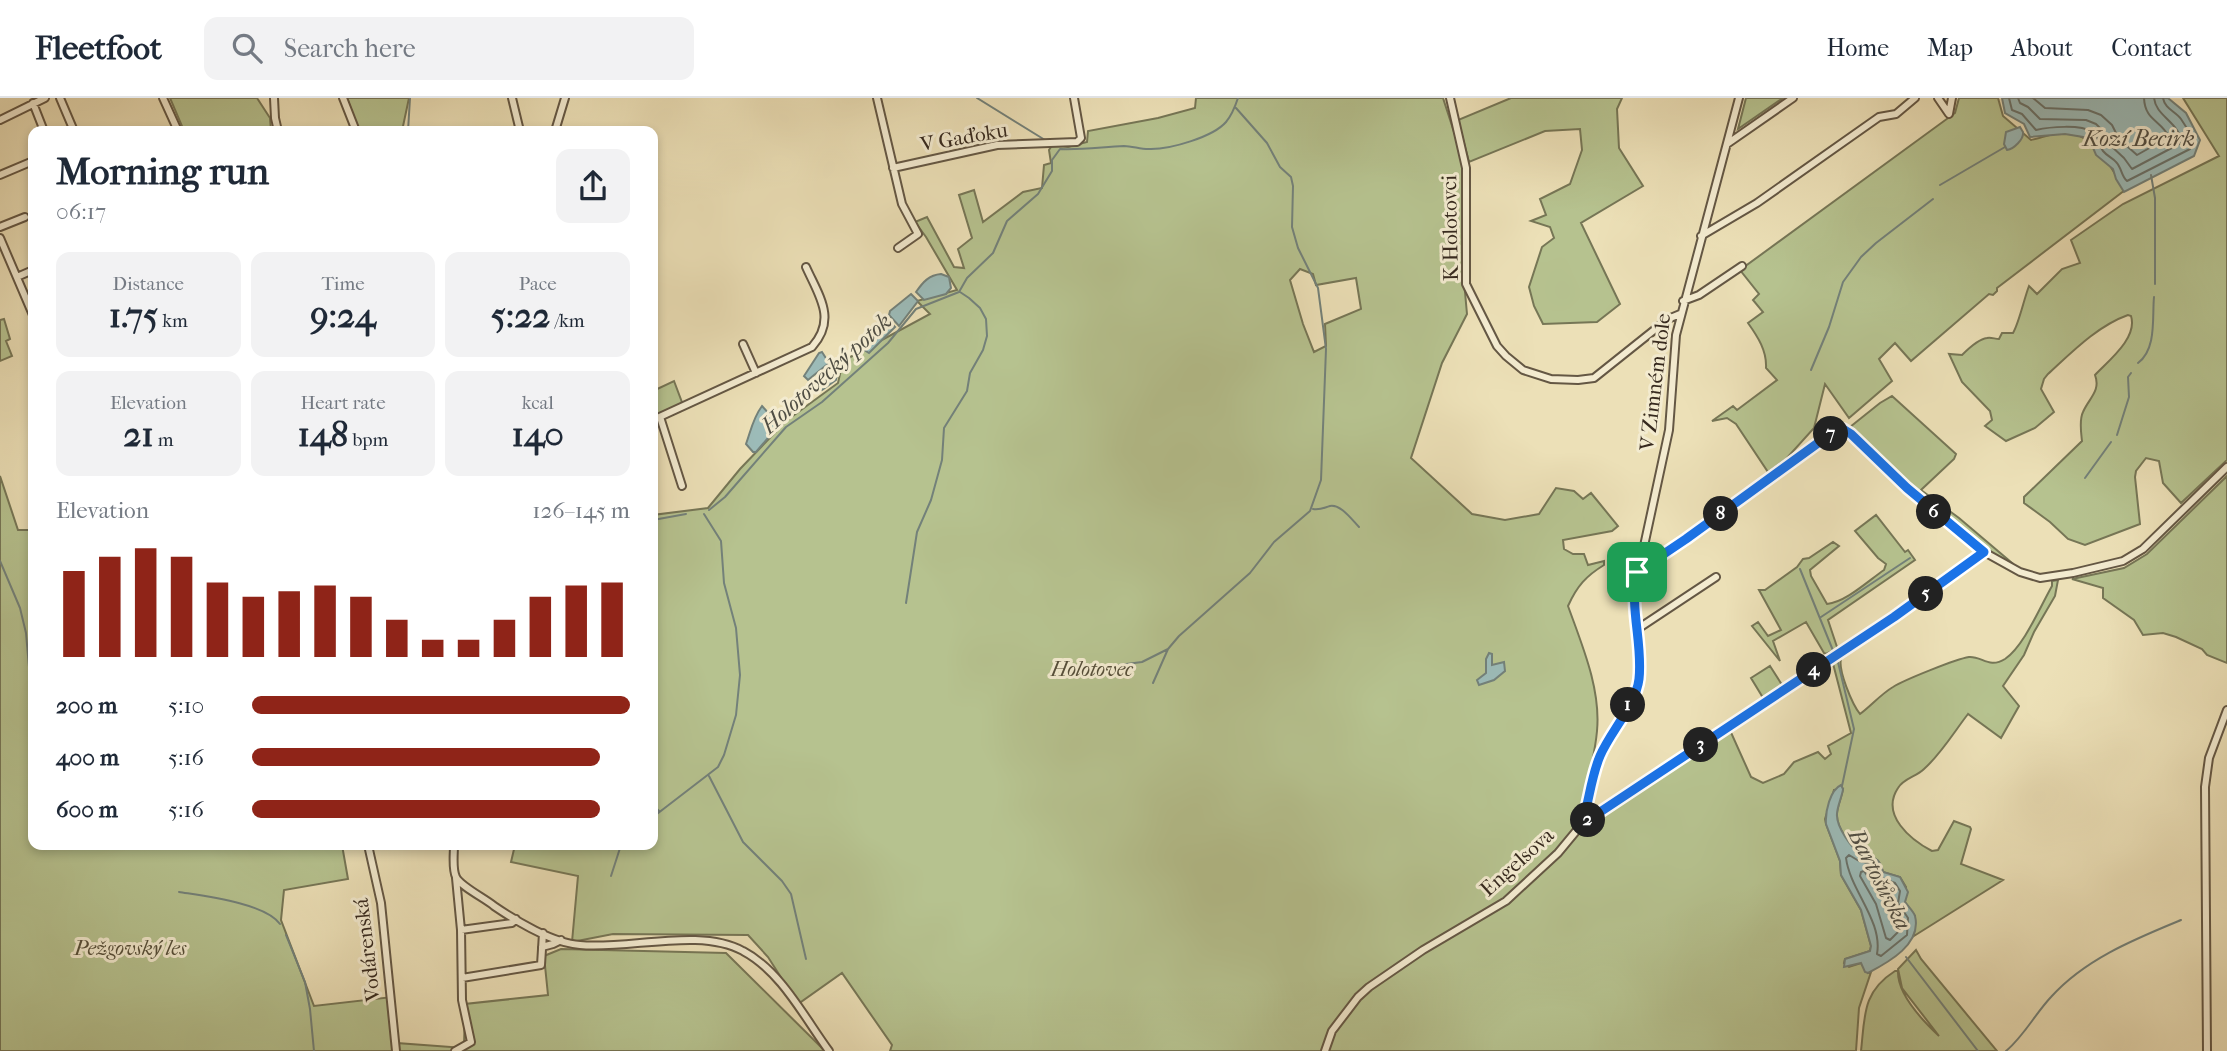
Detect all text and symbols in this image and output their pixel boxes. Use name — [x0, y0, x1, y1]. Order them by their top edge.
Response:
search box — [204, 17, 694, 80]
text: Fleetfoot — [35, 29, 162, 68]
icon: search — [228, 29, 266, 67]
text: Search here — [284, 33, 416, 64]
text: Home — [1827, 34, 1889, 62]
text: Map — [1927, 34, 1973, 62]
text: About — [2011, 34, 2073, 62]
text: Contact — [2111, 34, 2192, 62]
street label: V Gaďoku — [918, 118, 1010, 157]
water label: Kozí Becirk — [2081, 125, 2195, 152]
text: Morning run — [56, 149, 269, 194]
button: share — [556, 149, 630, 223]
street label: K Holotovci — [1437, 175, 1463, 281]
text: 06:17 — [56, 198, 106, 225]
text: Distance — [113, 273, 184, 295]
text: Time — [321, 273, 365, 295]
text: Pace — [519, 273, 557, 295]
text: 1.75 — [109, 295, 158, 336]
text: 9:24 — [310, 295, 376, 336]
text: 5:22 — [491, 295, 550, 336]
water label: Holotovecký potok — [755, 308, 897, 440]
text: km — [158, 310, 188, 332]
text: /km — [550, 310, 585, 332]
street label: V Zimném dole — [1635, 312, 1675, 453]
text: Elevation — [110, 392, 187, 414]
text: Heart rate — [300, 392, 386, 414]
text: kcal — [522, 392, 554, 414]
text: 21 — [123, 414, 154, 455]
text: 148 — [298, 414, 348, 455]
text: 140 — [511, 414, 564, 455]
pin: 7 — [1814, 416, 1848, 452]
text: 7 — [1826, 422, 1835, 444]
text: m — [154, 429, 174, 451]
text: bpm — [348, 429, 388, 451]
pin: 6 — [1916, 494, 1952, 530]
pin: 8 — [1704, 496, 1738, 532]
text: Elevation — [56, 497, 149, 524]
text: 126–145 m — [532, 497, 630, 524]
text: 6 — [1928, 500, 1939, 522]
text: 8 — [1716, 502, 1725, 524]
pin — [1607, 542, 1667, 602]
icon: arrive — [1618, 553, 1656, 591]
pin: 5 — [1909, 576, 1944, 612]
text: 5 — [1921, 582, 1930, 604]
pin: 4 — [1797, 652, 1832, 688]
park label: Holotovec — [1050, 657, 1134, 681]
text: 4 — [1808, 658, 1819, 680]
pin: 1 — [1610, 688, 1646, 722]
text: 200 m — [56, 692, 117, 719]
text: 5:10 — [168, 692, 204, 719]
text: 1 — [1624, 693, 1631, 715]
pin: 3 — [1684, 728, 1718, 762]
text: 3 — [1697, 733, 1704, 755]
text: 400 m — [56, 744, 119, 771]
text: 5:16 — [168, 744, 204, 771]
text: 600 m — [56, 796, 118, 823]
text: 5:16 — [168, 796, 204, 823]
pin: 2 — [1570, 802, 1606, 838]
text: 2 — [1583, 808, 1592, 830]
water label: Bartošůvka — [1842, 822, 1917, 935]
street label: Engelsova — [1475, 823, 1559, 901]
street label: Vodárenská — [349, 897, 385, 1004]
park label: Pežgovský les — [73, 936, 187, 960]

